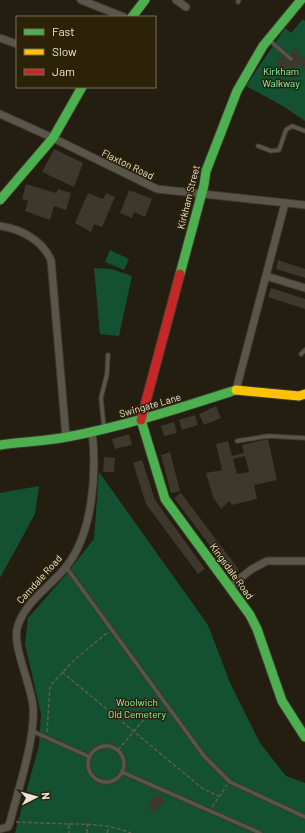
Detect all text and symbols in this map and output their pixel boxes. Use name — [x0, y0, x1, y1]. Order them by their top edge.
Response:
legend — [16, 16, 156, 88]
text: Fast — [52, 24, 75, 38]
text: Slow — [52, 44, 77, 58]
text: Jam — [52, 64, 75, 78]
park label: Kirkham Walkway — [262, 65, 300, 89]
street label: Flaxton Road — [100, 146, 156, 182]
street label: Kirkham Street — [174, 163, 202, 230]
street label: Swingate Lane — [118, 390, 182, 420]
street label: Kingsdale Road — [208, 541, 256, 601]
street label: Camdale Road — [14, 552, 64, 606]
park label: Woolwich Old Cemetery — [108, 696, 166, 720]
north arrow — [16, 777, 56, 817]
text: N — [40, 792, 53, 800]

